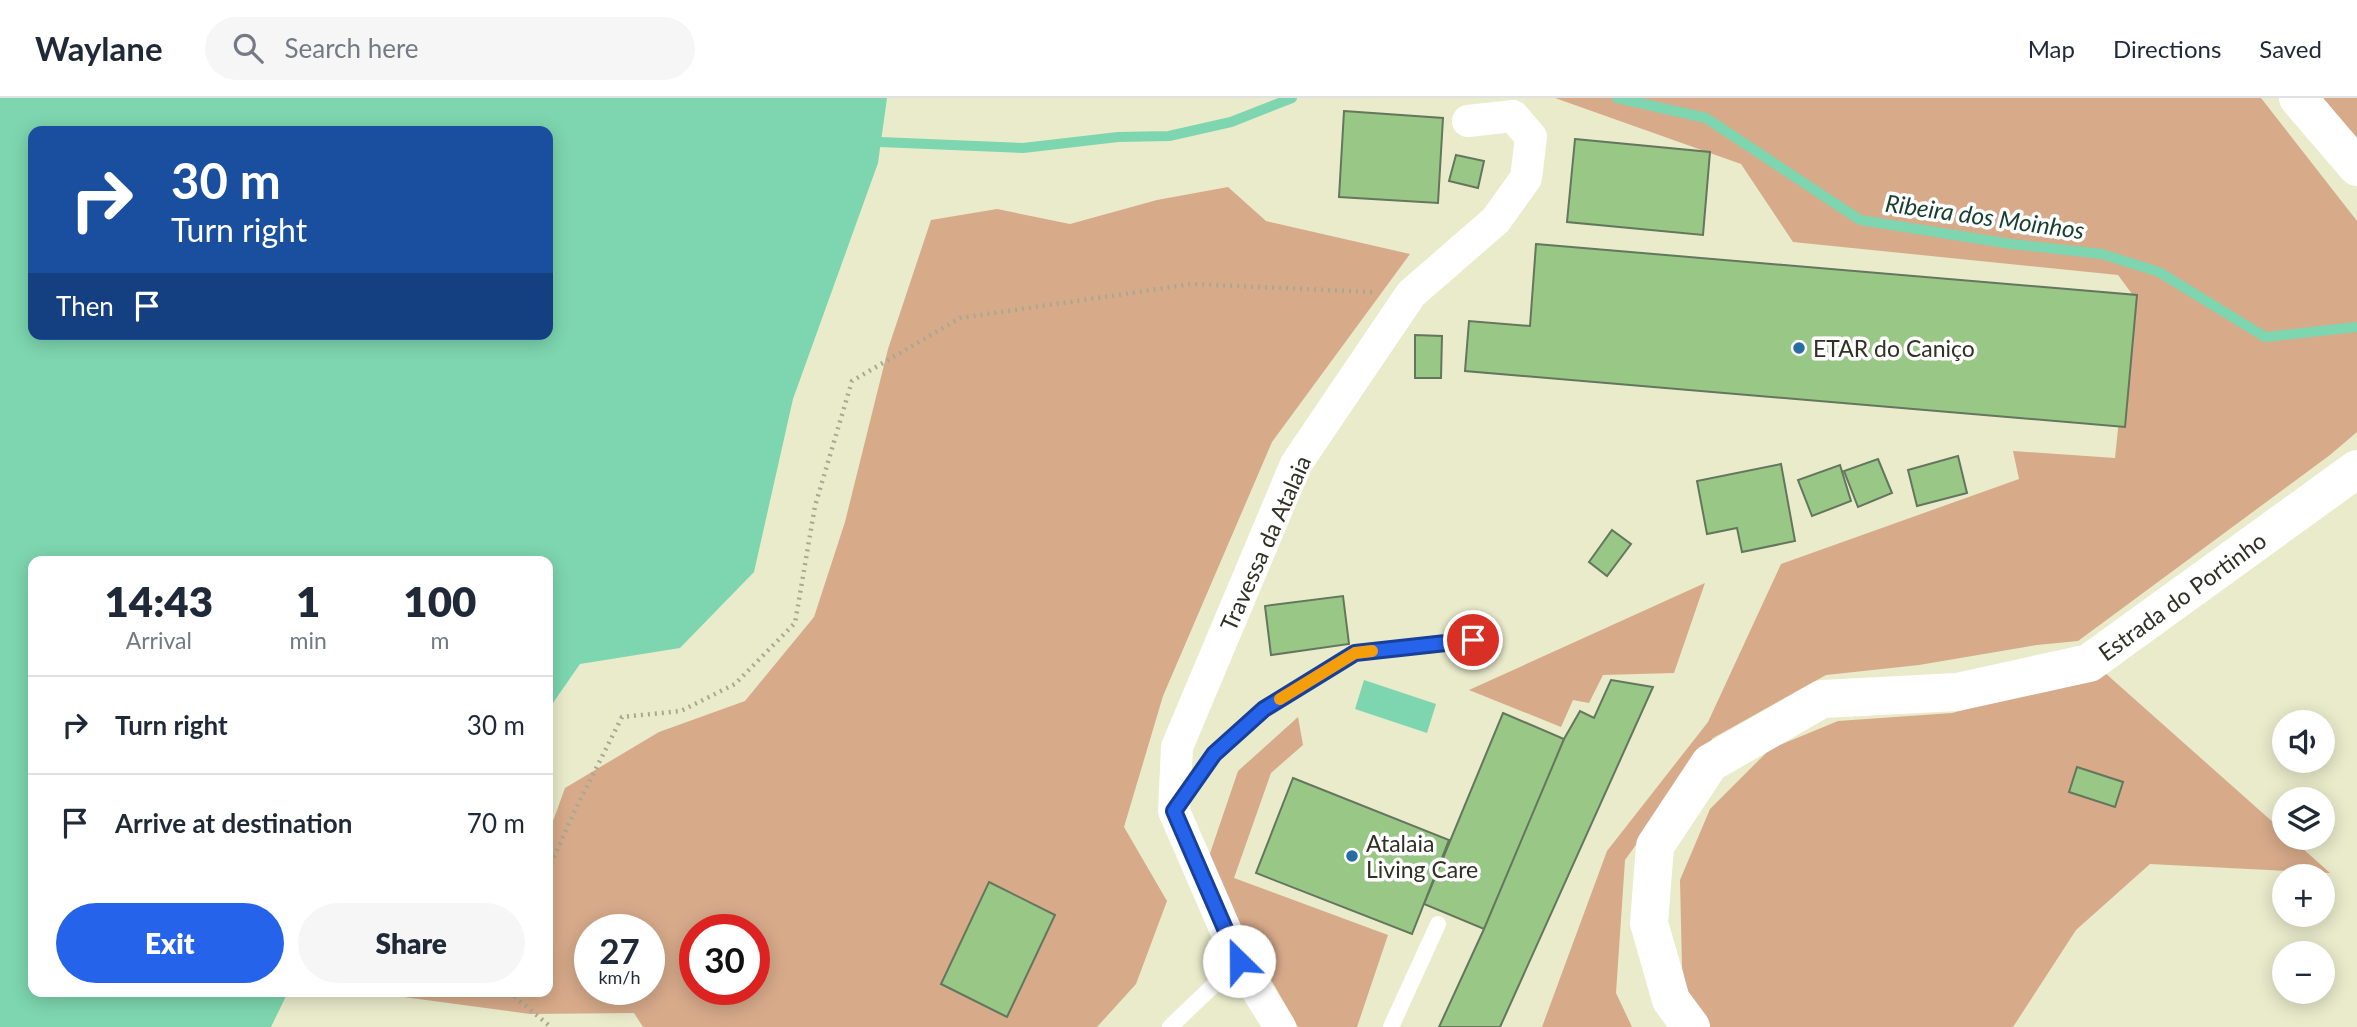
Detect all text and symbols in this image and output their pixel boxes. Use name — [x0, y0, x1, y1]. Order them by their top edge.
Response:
search box — [205, 17, 695, 80]
text: Waylane — [35, 28, 163, 68]
icon: search — [229, 29, 267, 67]
text: Search here — [285, 32, 419, 64]
text: Map — [2028, 34, 2075, 63]
text: Directions — [2113, 34, 2221, 63]
text: Saved — [2259, 34, 2322, 63]
text: 30 m — [171, 151, 281, 209]
icon: right — [56, 154, 147, 245]
water label: Ribeira dos Moinhos — [1884, 188, 2087, 244]
text: Turn right — [171, 210, 307, 249]
icon: arrive — [128, 287, 166, 325]
text: Then — [56, 290, 114, 322]
place label: ETAR do Caniço — [1813, 334, 1975, 362]
marker: ETAR do Caniço — [1791, 340, 1807, 356]
street label: Travessa da Atalaia — [1214, 451, 1316, 635]
street label: Estrada do Portinho — [2093, 526, 2271, 666]
text: 14:43 — [105, 576, 213, 626]
text: 1 — [296, 576, 320, 626]
text: 100 — [403, 576, 476, 626]
pin — [1443, 610, 1503, 670]
icon: arrive — [1454, 621, 1492, 659]
text: Arrival — [126, 626, 192, 654]
text: min — [290, 626, 327, 654]
text: m — [430, 626, 449, 654]
icon: right — [56, 706, 94, 744]
text: Turn right — [115, 709, 228, 741]
text: 30 m — [467, 709, 525, 741]
map controls — [2272, 710, 2335, 1004]
button: sound — [2272, 710, 2335, 773]
button: layers — [2272, 787, 2335, 850]
icon: arrive — [56, 804, 94, 842]
text: Arrive at destination — [115, 807, 352, 839]
text: 70 m — [467, 807, 525, 839]
place label: Atalaia Living Care — [1366, 829, 1478, 883]
marker: Atalaia Living Care — [1344, 848, 1360, 864]
button: + — [2272, 864, 2335, 927]
button: Exit — [56, 903, 284, 983]
button: Share — [298, 903, 525, 983]
speed limit sign: 30 — [679, 914, 770, 1005]
position arrow — [1202, 924, 1276, 998]
text: 27 — [599, 929, 640, 971]
button: − — [2272, 941, 2335, 1004]
text: km/h — [598, 966, 641, 988]

